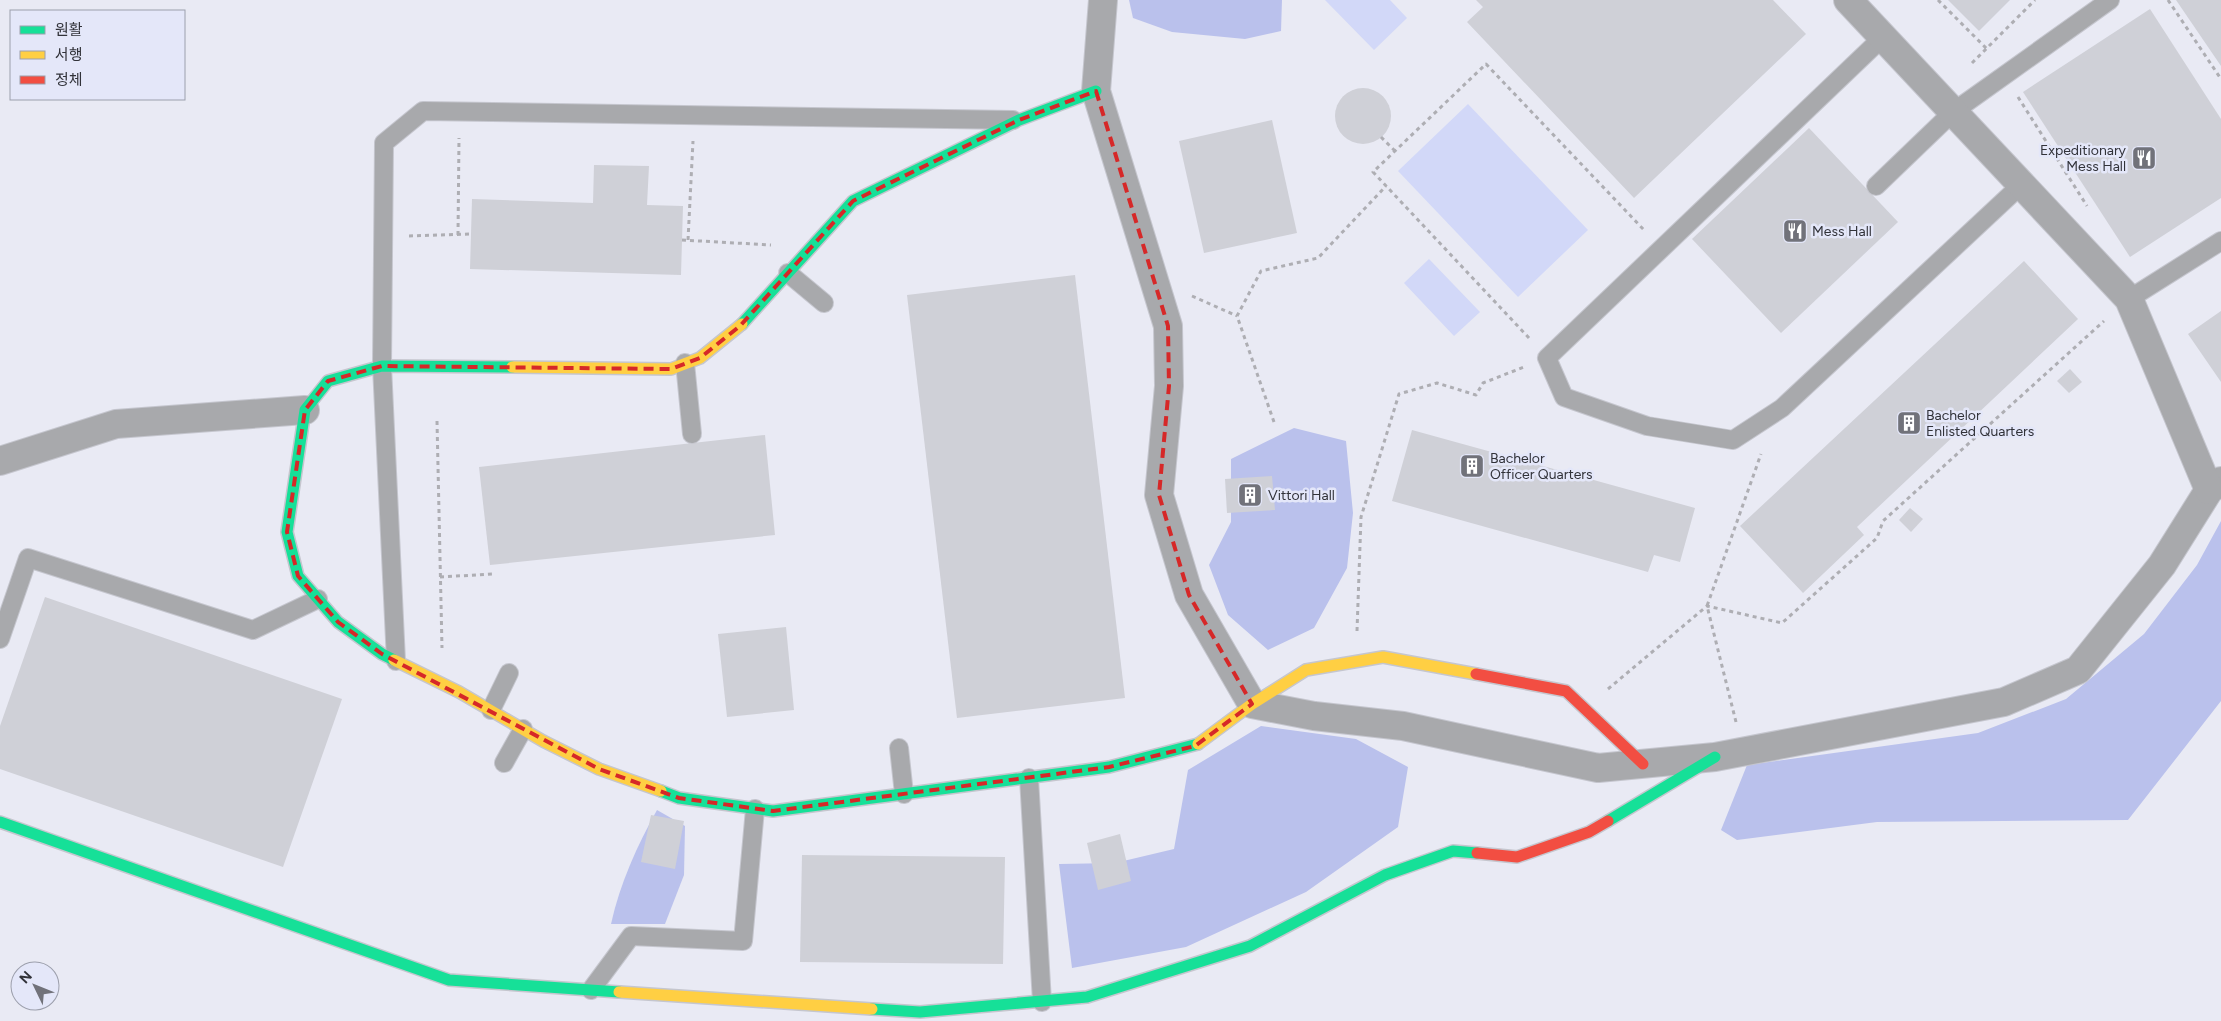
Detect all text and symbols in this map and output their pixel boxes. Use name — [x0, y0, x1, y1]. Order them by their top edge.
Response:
legend — [10, 10, 185, 100]
text: 원활 — [55, 21, 83, 39]
text: 서행 — [55, 46, 83, 64]
text: 정체 — [55, 71, 83, 89]
place label: Expeditionary Mess Hall — [2040, 142, 2127, 175]
restaurant icon: Expeditionary Mess Hall — [2131, 145, 2157, 171]
restaurant icon: Mess Hall — [1782, 218, 1808, 244]
place label: Mess Hall — [1812, 223, 1872, 240]
place label: Bachelor Enlisted Quarters — [1926, 407, 2034, 440]
building icon: Bachelor Enlisted Quarters — [1896, 410, 1922, 436]
place label: Bachelor Officer Quarters — [1490, 450, 1593, 483]
building icon: Bachelor Officer Quarters — [1459, 453, 1485, 479]
building icon: Vittori Hall — [1237, 482, 1263, 508]
place label: Vittori Hall — [1268, 487, 1335, 504]
north arrow — [10, 961, 60, 1011]
text: N — [16, 968, 36, 987]

